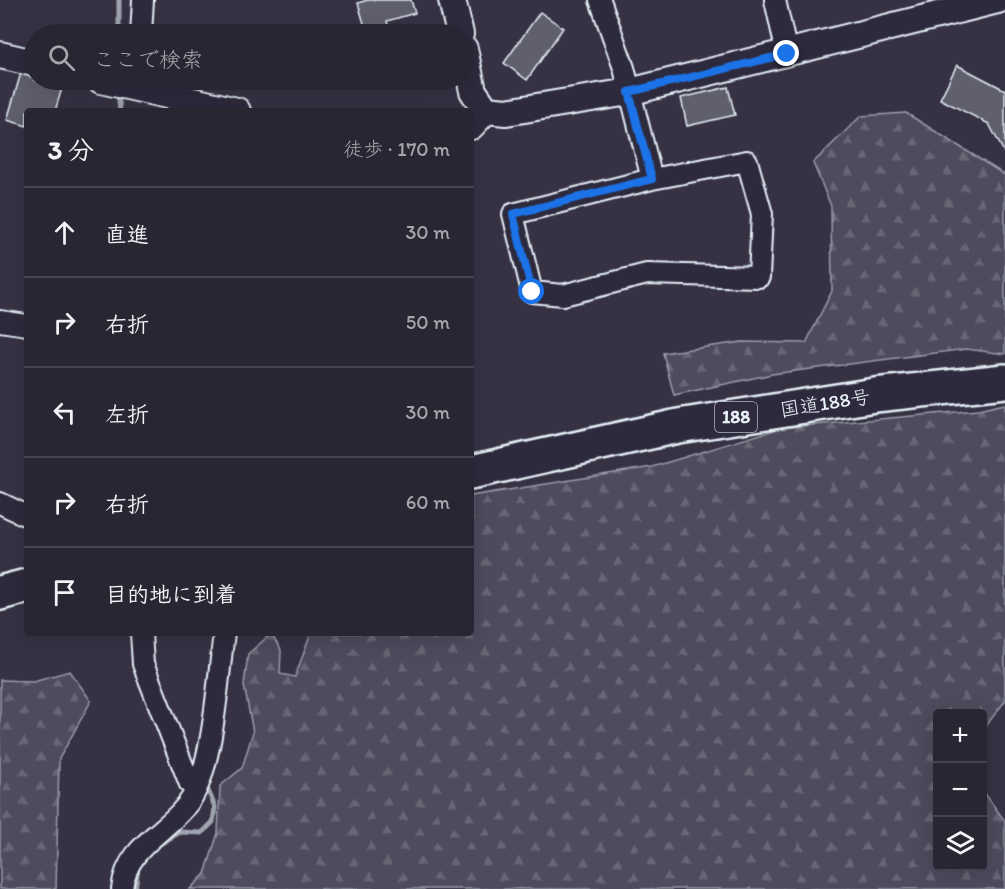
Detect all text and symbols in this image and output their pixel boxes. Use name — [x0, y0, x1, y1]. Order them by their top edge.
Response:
search box — [24, 24, 474, 90]
route end — [773, 40, 799, 66]
icon: search — [45, 41, 78, 74]
text: ここで検索 — [93, 46, 203, 73]
text: 3 分 — [48, 134, 94, 166]
text: 徒歩 · 170 m — [343, 137, 450, 161]
icon: ahead — [48, 216, 81, 249]
text: 30 m — [405, 220, 450, 244]
text: 直進 — [105, 221, 149, 248]
route start — [518, 278, 544, 304]
icon: right — [48, 306, 81, 339]
text: 50 m — [406, 310, 450, 334]
text: 右折 — [105, 311, 149, 338]
street label: 国道188号 — [778, 384, 872, 422]
icon: left — [48, 396, 81, 429]
text: 30 m — [405, 400, 450, 424]
text: 左折 — [105, 401, 149, 428]
road number: 188 — [715, 402, 757, 432]
icon: right — [48, 486, 81, 519]
text: 60 m — [406, 490, 450, 514]
text: 右折 — [105, 491, 149, 518]
icon: arrive — [48, 576, 81, 609]
text: 目的地に到着 — [105, 581, 237, 608]
map controls — [933, 709, 987, 871]
button: + — [933, 709, 987, 763]
button: − — [933, 763, 987, 817]
button: layers — [933, 817, 987, 871]

